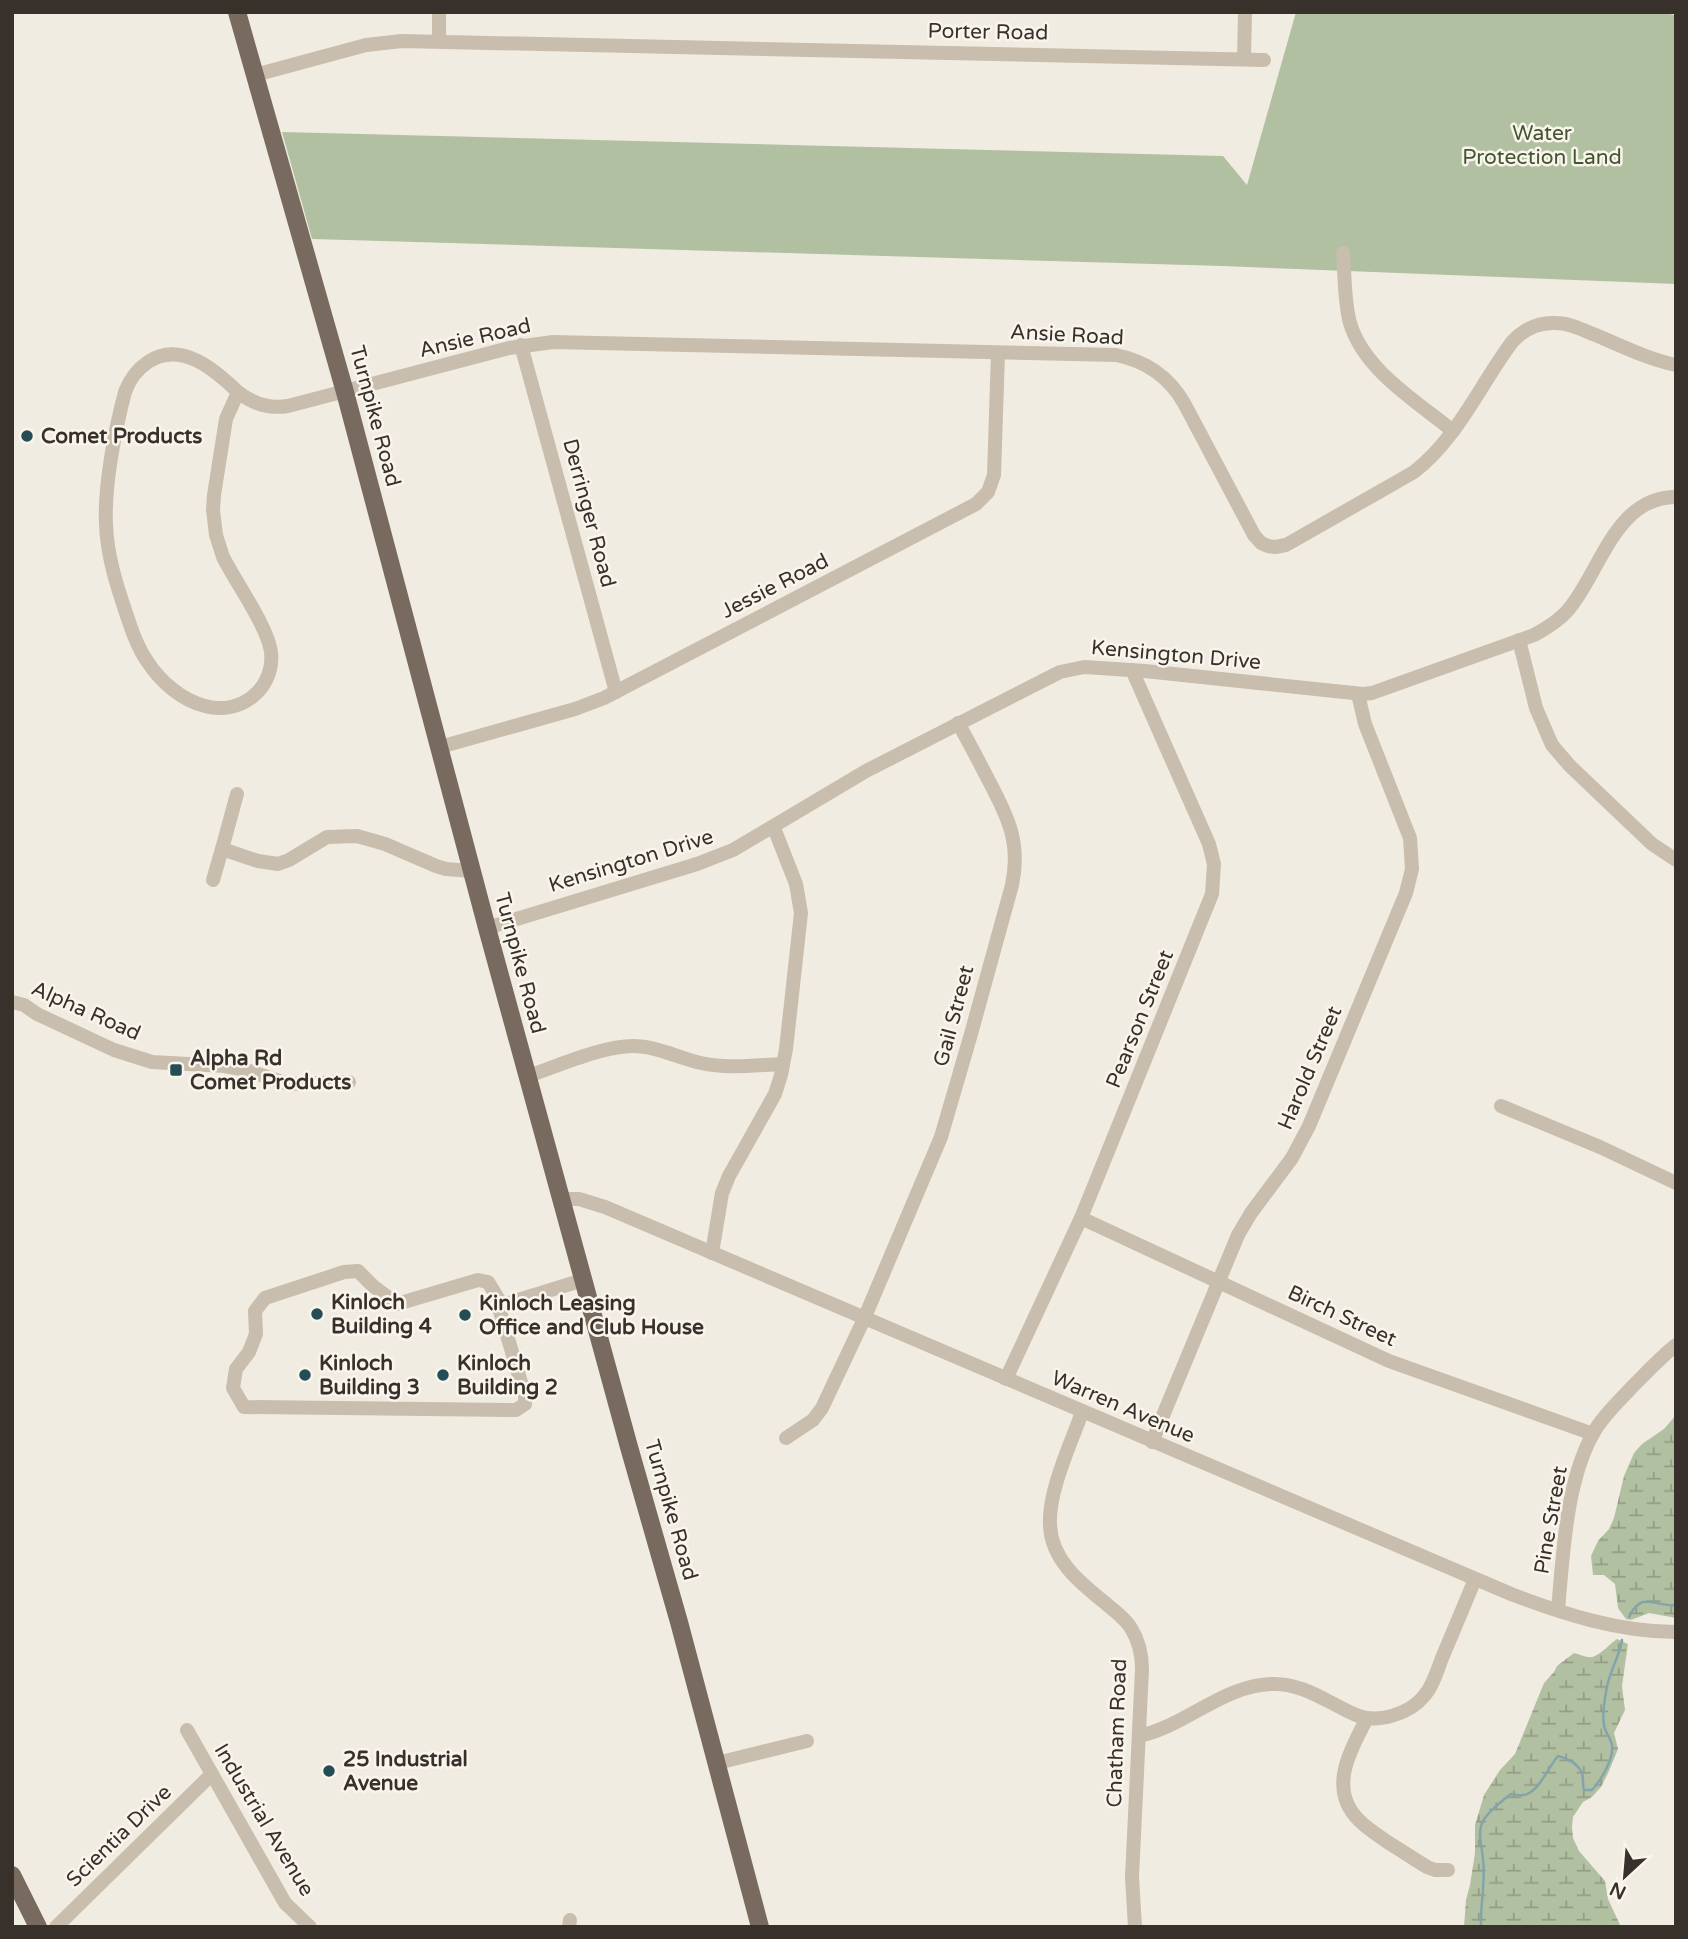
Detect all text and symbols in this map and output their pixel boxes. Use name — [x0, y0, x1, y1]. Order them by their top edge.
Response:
street label: Porter Road — [927, 18, 1049, 46]
park label: Water Protection Land — [1462, 121, 1622, 170]
street label: Ansie Road — [417, 313, 533, 363]
street label: Ansie Road — [1010, 320, 1124, 350]
street label: Turnpike Road — [344, 343, 406, 489]
place label: Comet Products — [41, 424, 202, 449]
marker: Comet Products — [19, 428, 35, 444]
street label: Derringer Road — [557, 436, 621, 590]
street label: Jessie Road — [717, 548, 833, 624]
street label: Kensington Drive — [1090, 635, 1262, 675]
street label: Kensington Drive — [546, 824, 716, 898]
street label: Turnpike Road — [489, 890, 551, 1036]
street label: Pearson Street — [1101, 946, 1179, 1092]
street label: Gail Street — [929, 963, 979, 1069]
street label: Alpha Road — [28, 976, 144, 1046]
street label: Harold Street — [1273, 1002, 1347, 1134]
place label: Alpha Rd Comet Products — [190, 1046, 351, 1095]
marker: Alpha Rd Comet Products — [168, 1062, 184, 1078]
street label: Birch Street — [1284, 1280, 1400, 1352]
place label: Kinloch Building 4 — [331, 1290, 432, 1339]
place label: Kinloch Leasing Office and Club House — [479, 1291, 704, 1340]
marker: Kinloch Building 4 — [309, 1306, 325, 1322]
marker: Kinloch Leasing Office and Club House — [457, 1307, 473, 1323]
place label: Kinloch Building 3 — [319, 1351, 420, 1400]
place label: Kinloch Building 2 — [457, 1351, 558, 1400]
street label: Warren Avenue — [1048, 1366, 1199, 1448]
marker: Kinloch Building 3 — [297, 1367, 313, 1383]
marker: Kinloch Building 2 — [435, 1367, 451, 1383]
street label: Turnpike Road — [639, 1437, 703, 1583]
street label: Pine Street — [1529, 1464, 1573, 1576]
street label: Chatham Road — [1102, 1658, 1132, 1808]
street label: Industrial Avenue — [209, 1739, 319, 1901]
place label: 25 Industrial Avenue — [343, 1747, 468, 1796]
marker: 25 Industrial Avenue — [321, 1763, 337, 1779]
street label: Scientia Drive — [61, 1780, 177, 1892]
north arrow — [1590, 1841, 1660, 1911]
text: N — [1606, 1877, 1630, 1904]

